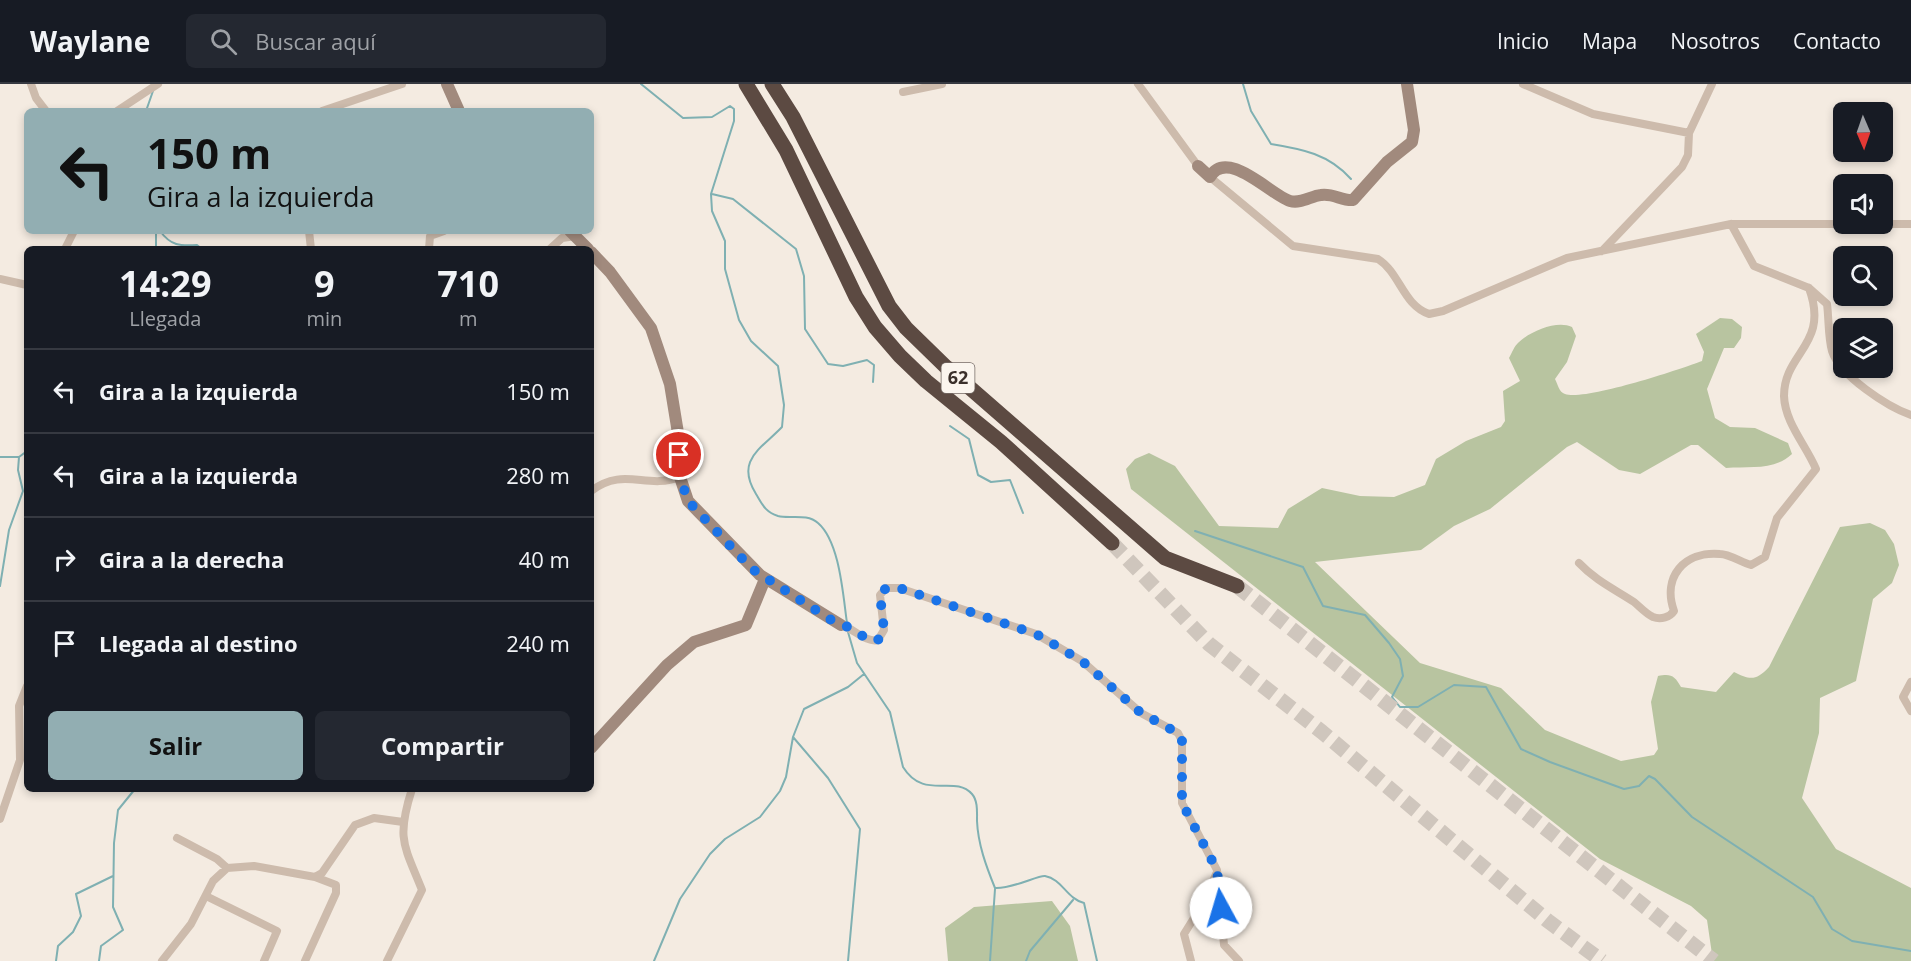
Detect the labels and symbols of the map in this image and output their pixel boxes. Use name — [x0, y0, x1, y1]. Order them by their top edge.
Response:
north arrow — [1833, 102, 1893, 162]
road number: 62 — [942, 363, 974, 393]
pin — [653, 429, 704, 480]
position arrow — [1189, 876, 1253, 940]

